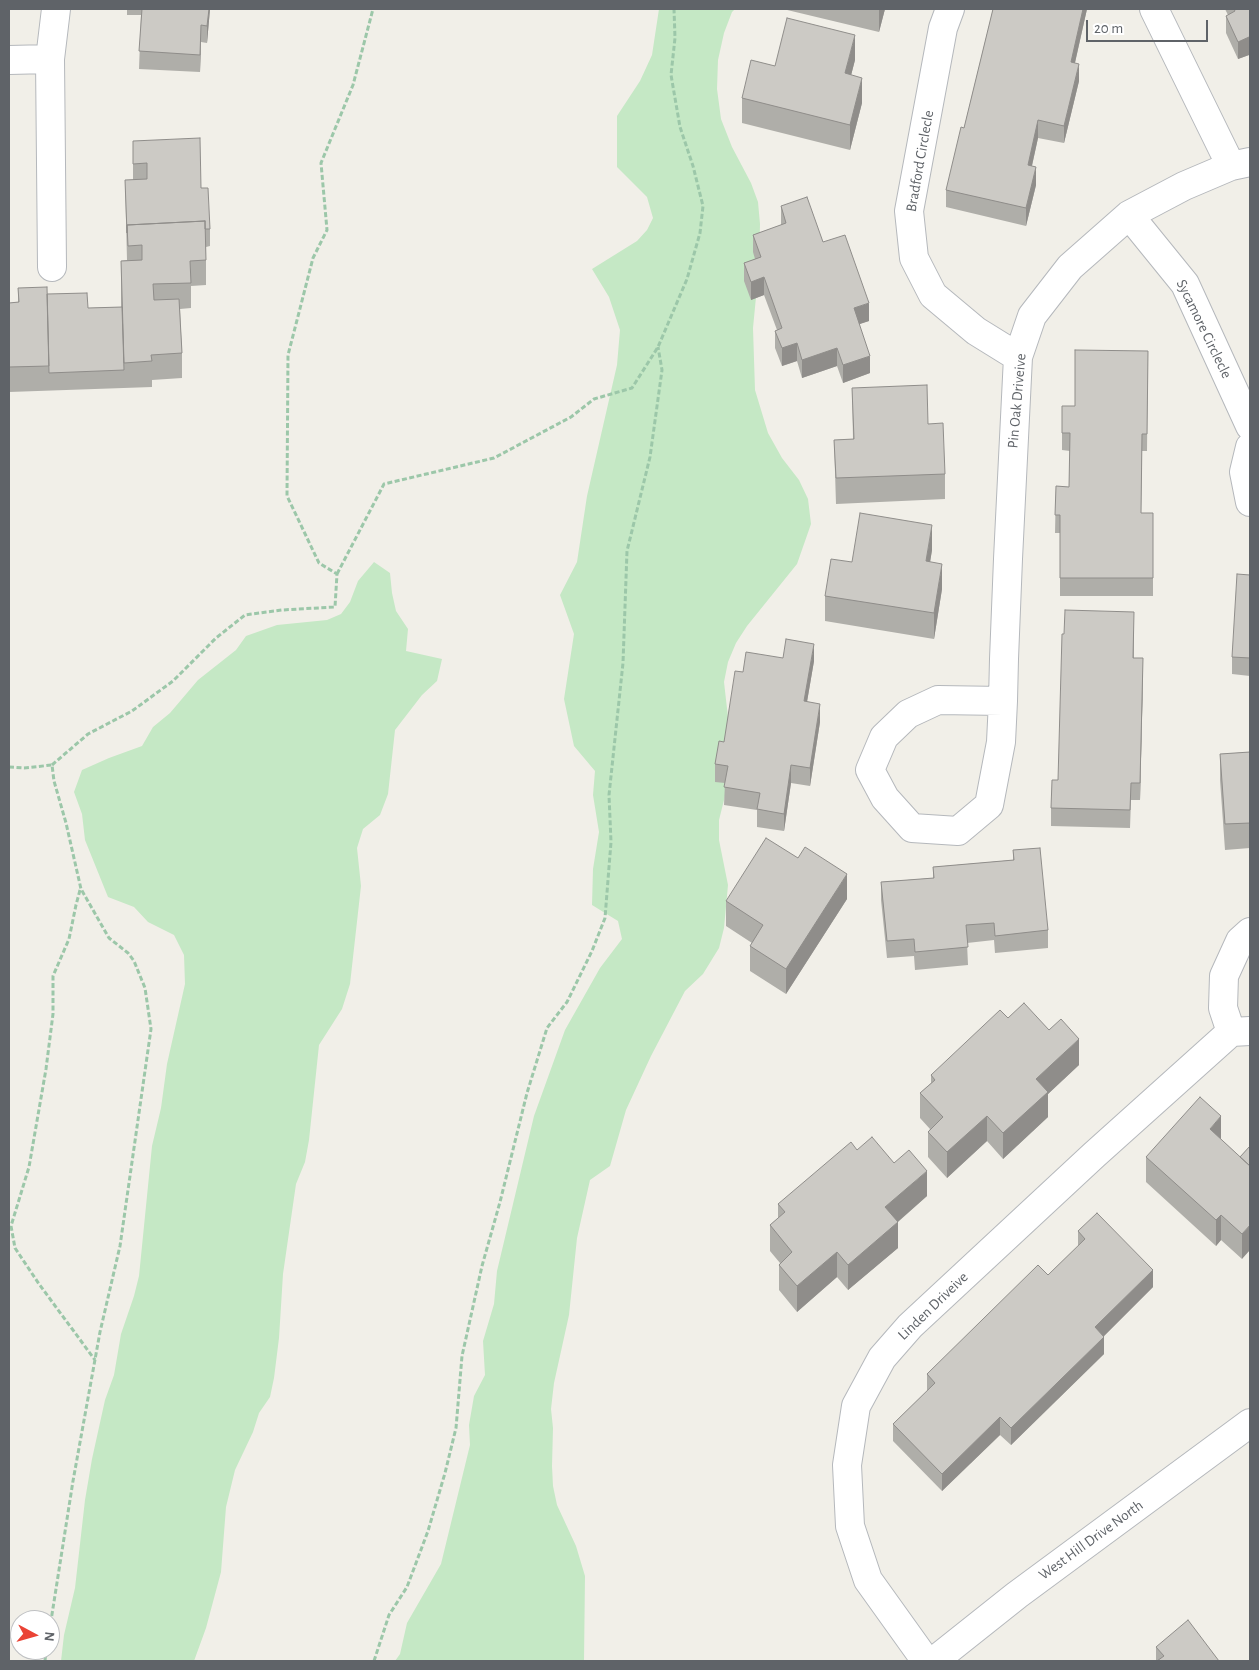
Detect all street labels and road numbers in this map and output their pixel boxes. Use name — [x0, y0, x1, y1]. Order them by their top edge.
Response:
street label: Bradford Circlecle — [902, 109, 938, 213]
street label: Sycamore Circlecle — [1172, 277, 1236, 381]
street label: Pin Oak Driveive — [1004, 353, 1030, 449]
street label: Linden Driveive — [894, 1268, 972, 1344]
street label: West Hill Drive North — [1035, 1496, 1147, 1584]

